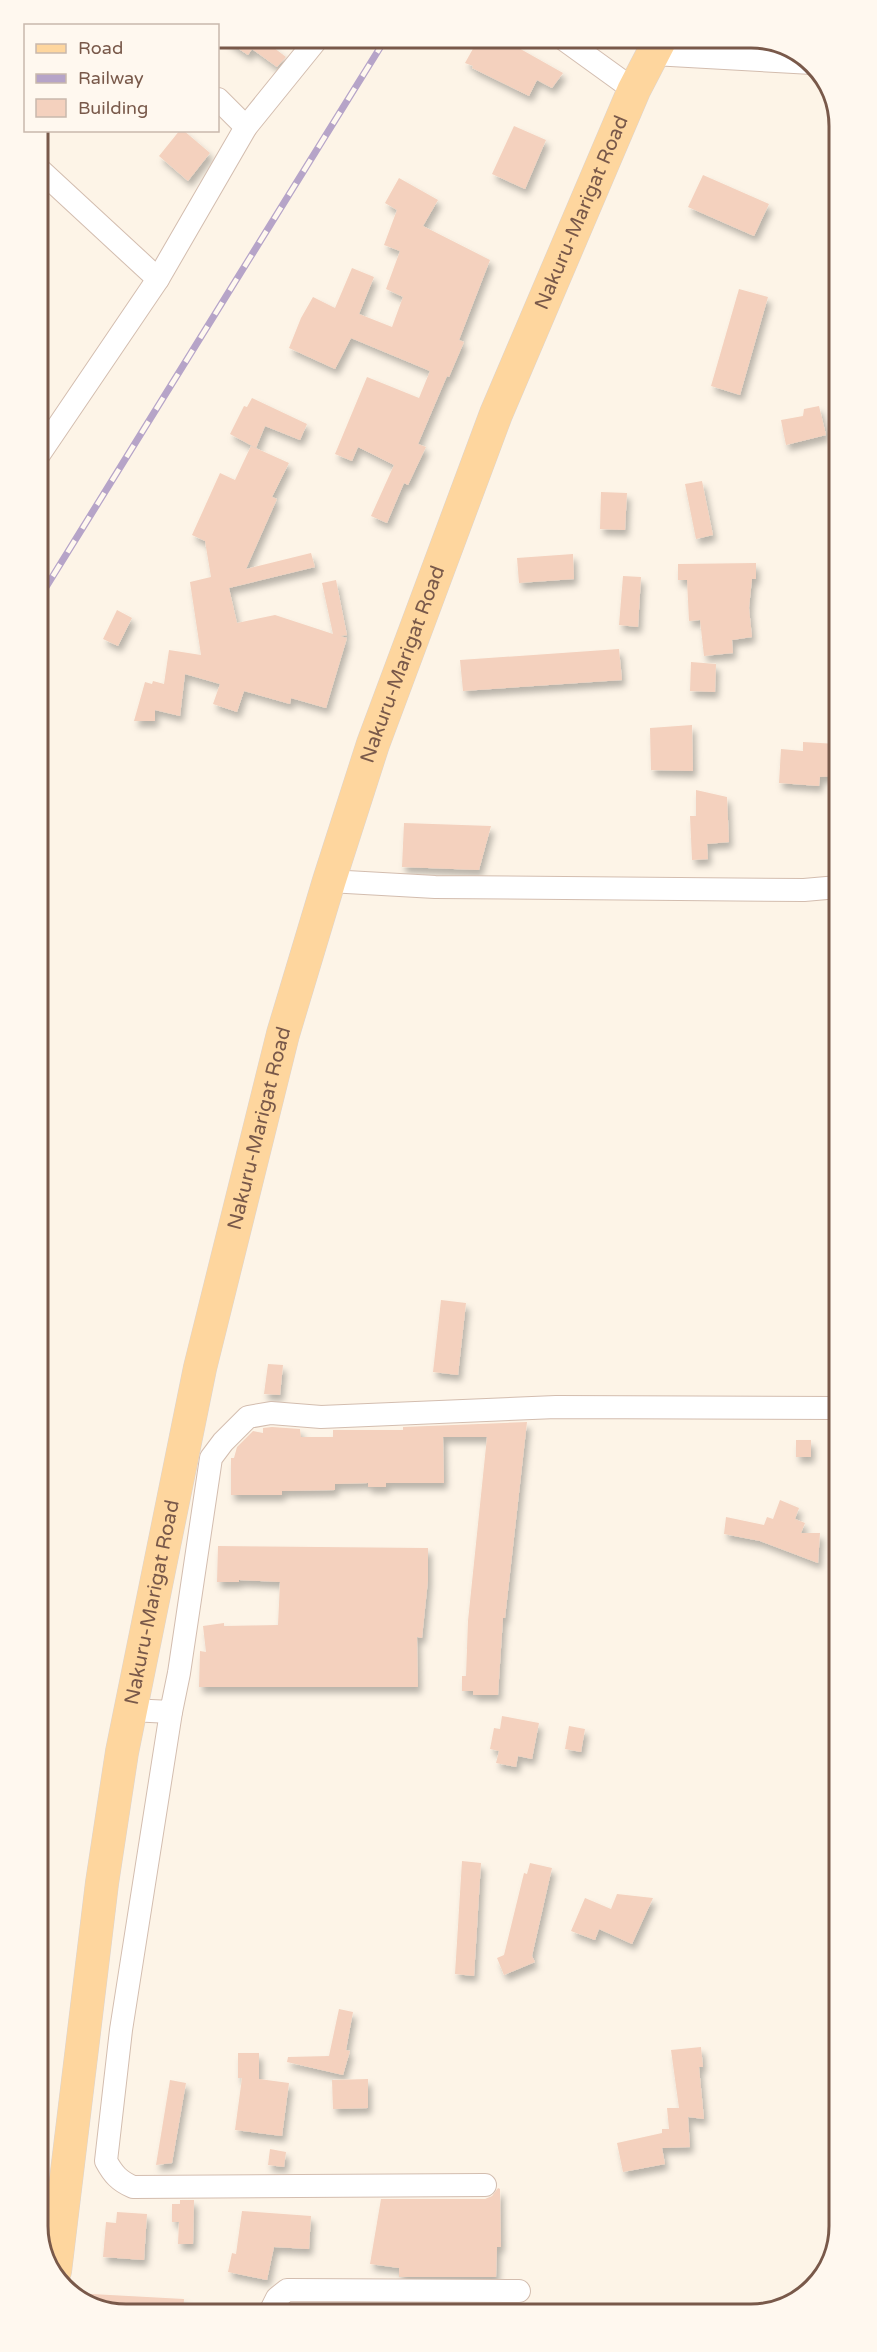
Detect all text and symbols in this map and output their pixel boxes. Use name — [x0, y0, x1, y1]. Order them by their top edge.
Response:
legend — [24, 24, 219, 132]
text: Road — [78, 37, 123, 59]
text: Railway — [78, 67, 144, 89]
text: Building — [78, 97, 148, 119]
street label: Nakuru-Marigat Road — [530, 112, 634, 313]
street label: Nakuru-Marigat Road — [356, 563, 450, 766]
street label: Nakuru-Marigat Road — [223, 1024, 296, 1233]
street label: Nakuru-Marigat Road — [120, 1498, 185, 1707]

